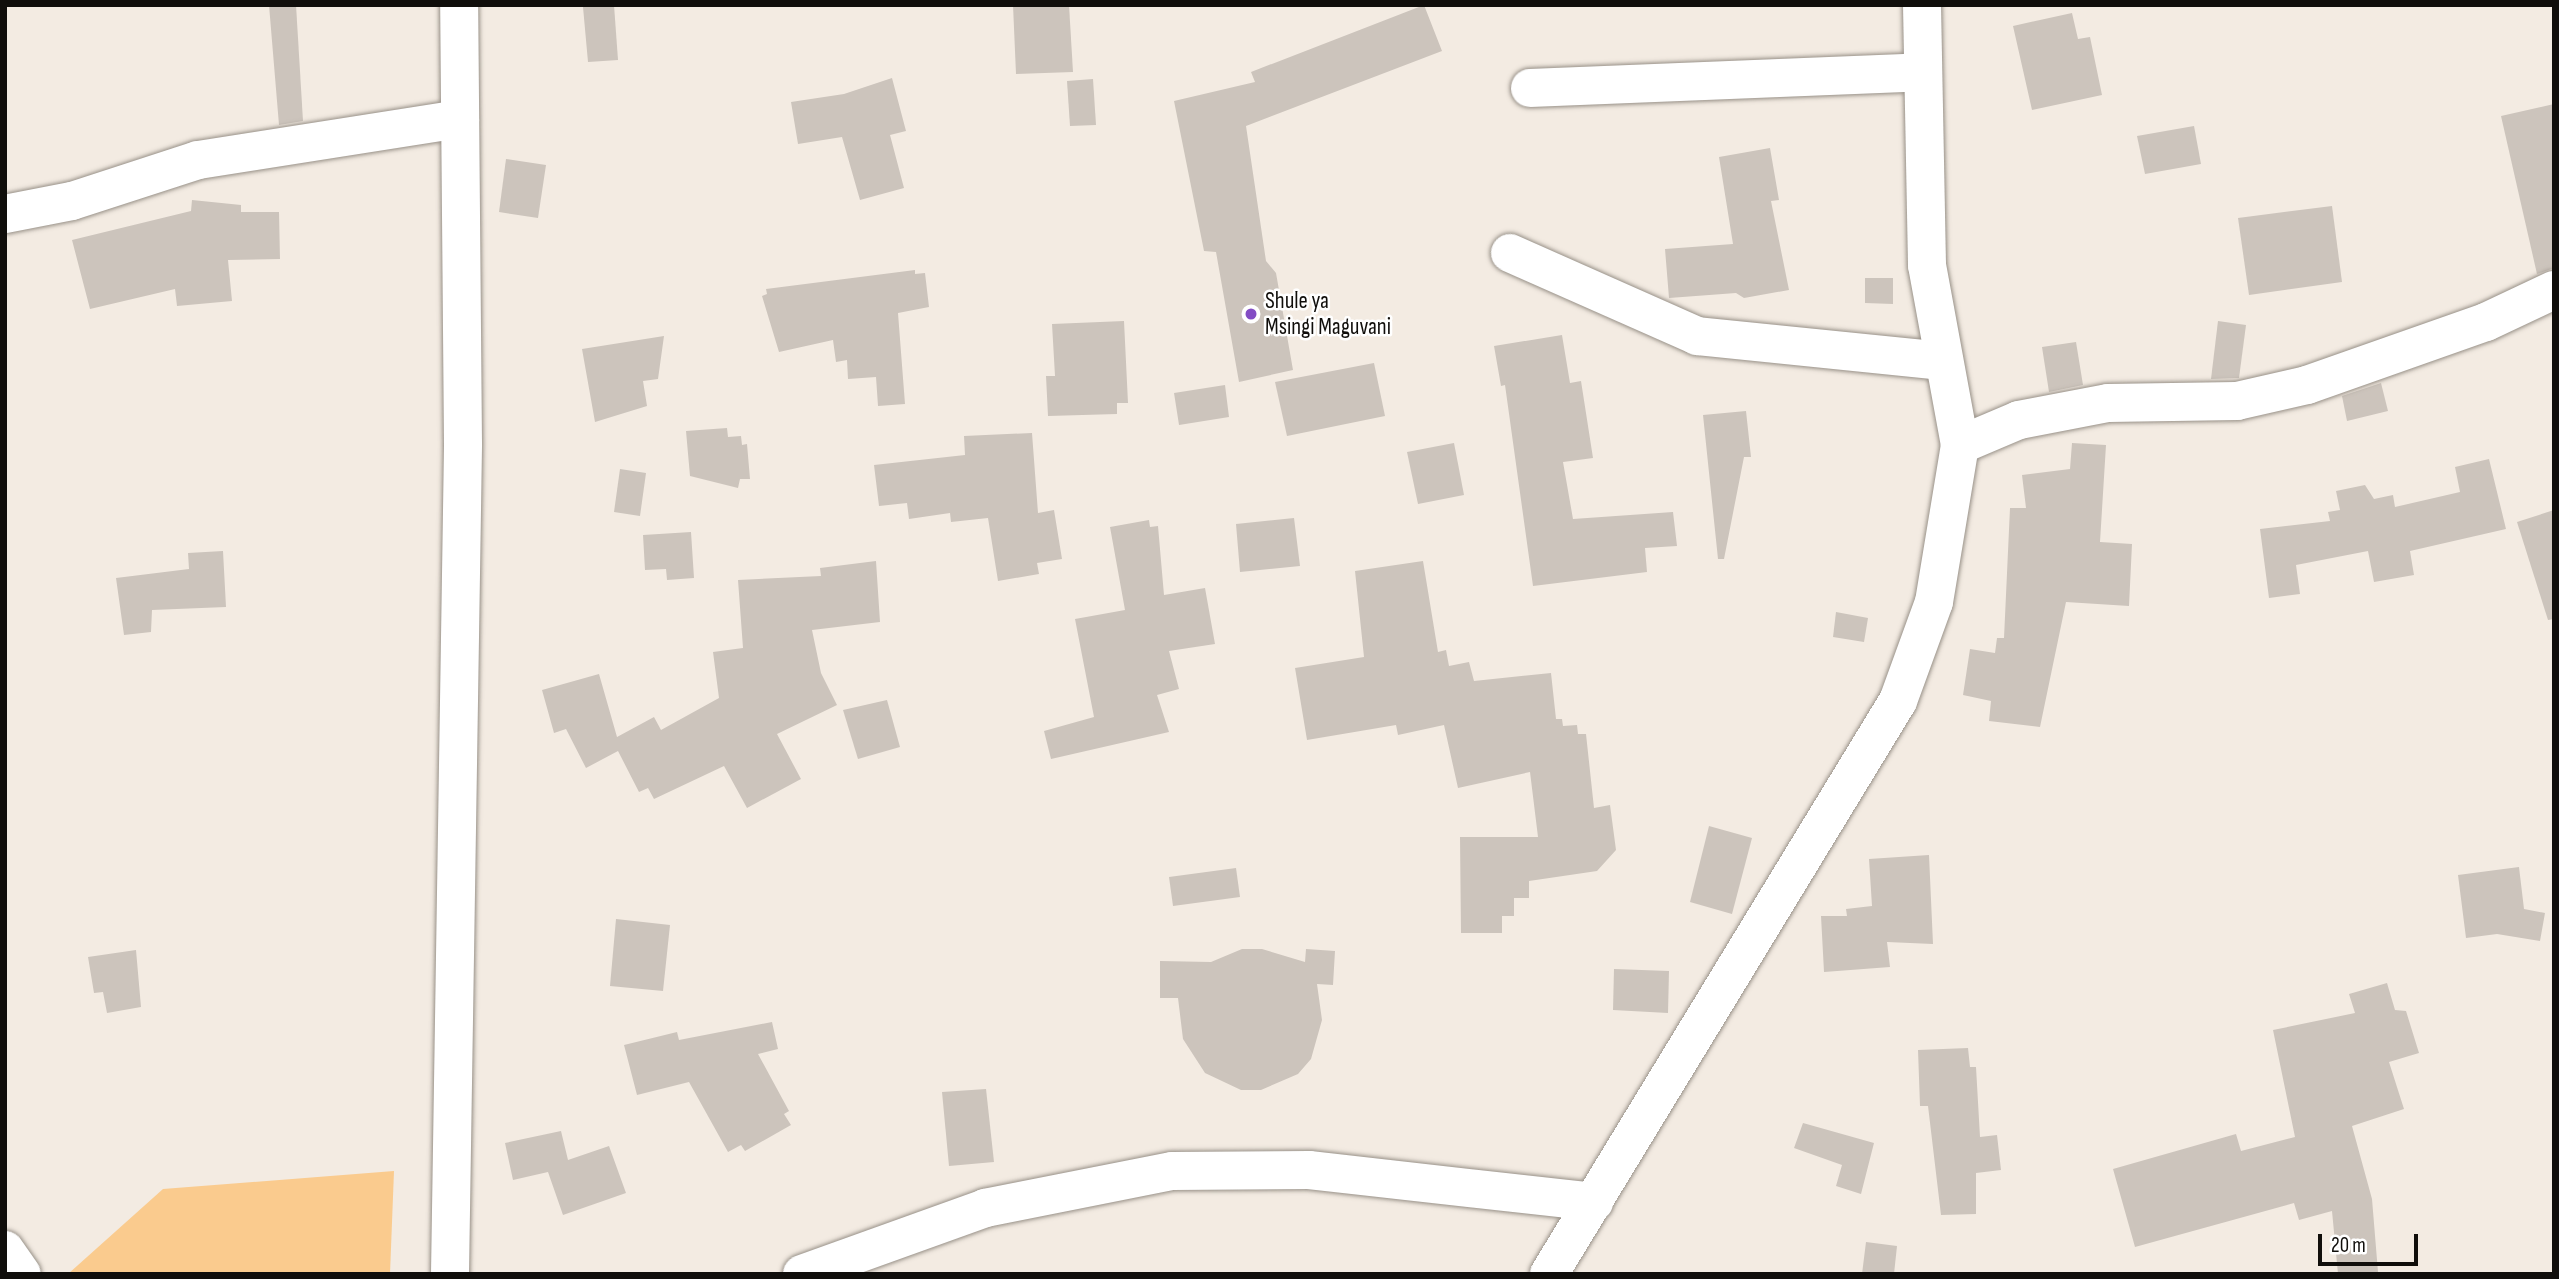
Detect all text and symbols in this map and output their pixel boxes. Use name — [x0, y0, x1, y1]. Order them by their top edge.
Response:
place label: Shule ya Msingi Maguvani — [1265, 287, 1391, 341]
marker: Shule ya Msingi Maguvani — [1243, 306, 1259, 322]
scale bar — [2321, 1220, 2421, 1264]
text: 20 m — [2331, 1233, 2366, 1258]

